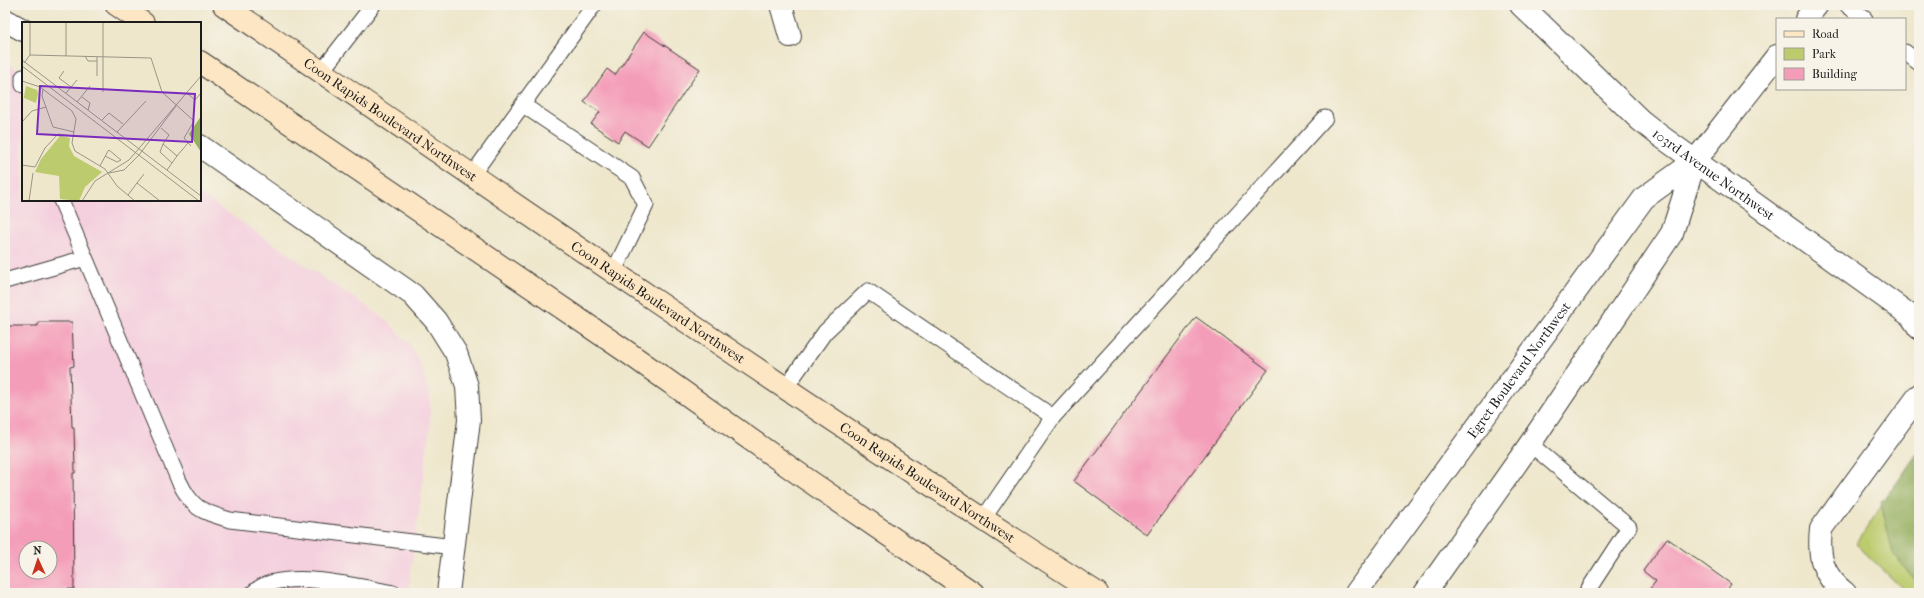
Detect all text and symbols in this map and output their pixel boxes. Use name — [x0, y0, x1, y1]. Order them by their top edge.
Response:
legend — [1776, 18, 1906, 90]
inset map — [22, 22, 201, 201]
text: Road — [1812, 27, 1839, 41]
text: Park — [1812, 47, 1837, 61]
street label: Coon Rapids Boulevard Northwest — [300, 54, 480, 185]
text: Building — [1812, 67, 1857, 81]
street label: 103rd Avenue Northwest — [1649, 125, 1778, 224]
street label: Coon Rapids Boulevard Northwest — [568, 237, 748, 367]
street label: Egret Boulevard Northwest — [1463, 298, 1574, 441]
street label: Coon Rapids Boulevard Northwest — [836, 418, 1018, 546]
north arrow — [18, 540, 58, 580]
text: N — [33, 544, 43, 557]

